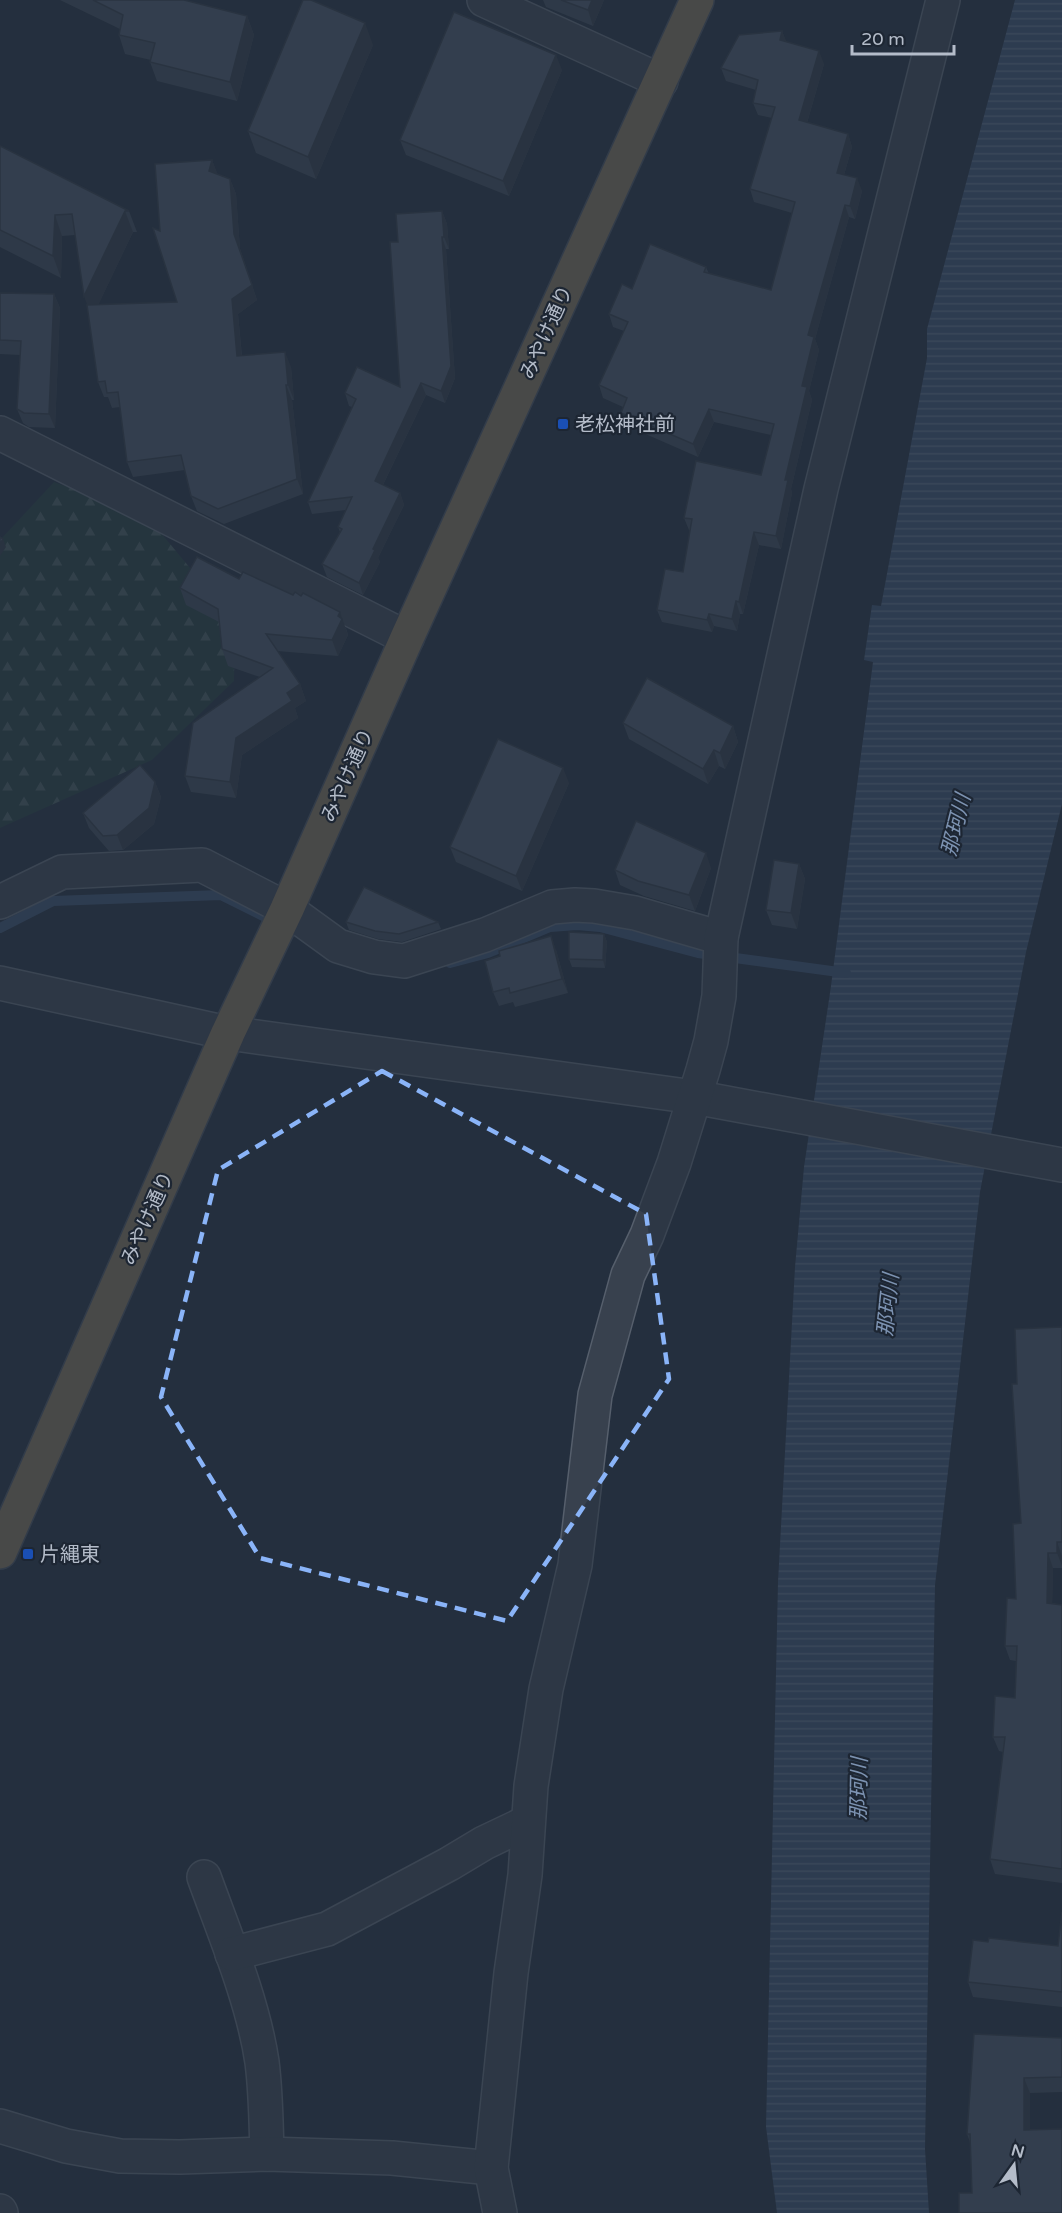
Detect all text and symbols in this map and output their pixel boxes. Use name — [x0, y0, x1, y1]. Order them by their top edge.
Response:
scale bar — [852, 18, 954, 56]
text: 20 m — [861, 28, 905, 50]
street label: みやけ通り — [516, 282, 578, 383]
place label: 老松神社前 — [575, 413, 675, 437]
marker: 老松神社前 — [556, 417, 570, 431]
street label: みやけ通り — [317, 725, 379, 826]
water label: 那珂川 — [937, 790, 977, 859]
street label: みやけ通り — [117, 1168, 179, 1269]
water label: 那珂川 — [873, 1270, 904, 1338]
place label: 片縄東 — [40, 1543, 100, 1567]
marker: 片縄東 — [21, 1547, 35, 1561]
water label: 那珂川 — [846, 1755, 873, 1821]
north arrow — [984, 2135, 1044, 2195]
text: N — [1009, 2140, 1026, 2163]

